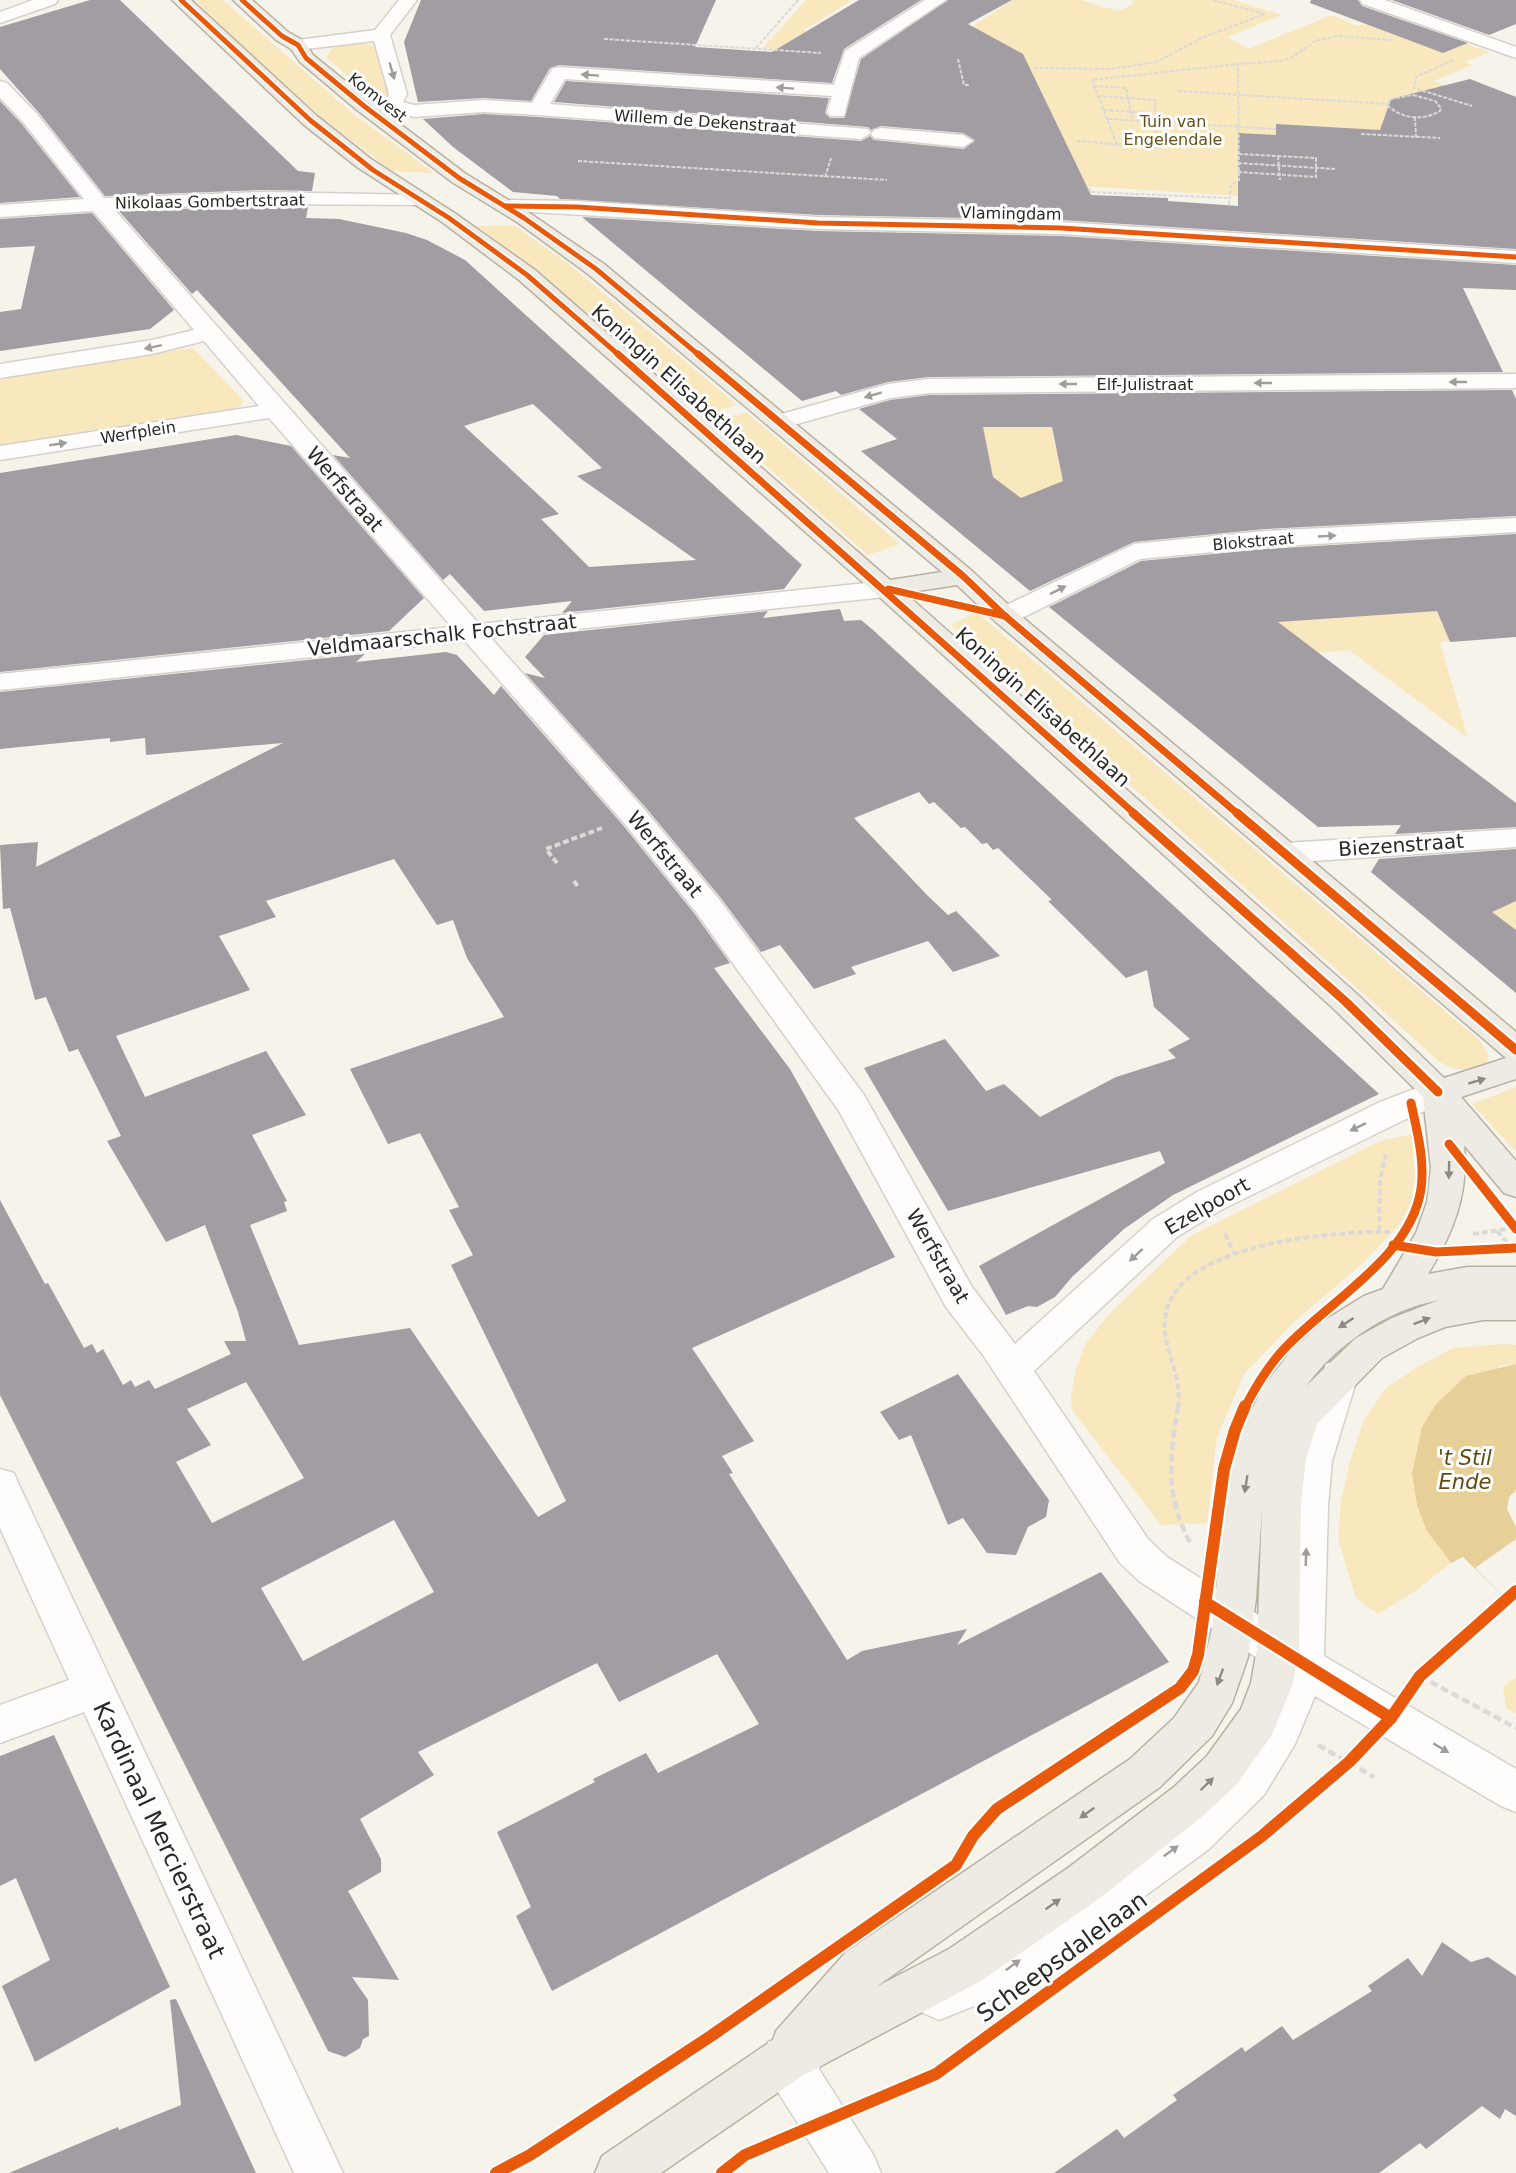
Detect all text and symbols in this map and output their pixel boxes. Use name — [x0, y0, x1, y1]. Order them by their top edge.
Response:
one-way arrow — [388, 62, 397, 80]
street label: Komvest — [345, 69, 411, 126]
one-way arrow — [581, 70, 600, 79]
one-way arrow — [775, 83, 794, 92]
street label: Willem de Dekenstraat — [613, 106, 797, 137]
park label: Tuin van Engelendale — [1124, 112, 1222, 149]
street label: Nikolaas Gombertstraat — [115, 190, 305, 213]
street label: Vlamingdam — [960, 203, 1062, 224]
street label: Koningin Elisabethlaan — [587, 299, 771, 469]
one-way arrow — [143, 343, 162, 352]
street label: Elf-Julistraat — [1097, 375, 1193, 394]
one-way arrow — [1448, 377, 1467, 387]
one-way arrow — [1253, 378, 1272, 388]
one-way arrow — [1058, 379, 1077, 389]
one-way arrow — [864, 391, 882, 400]
street label: Werfplein — [99, 417, 177, 448]
one-way arrow — [48, 439, 67, 448]
street label: Werfstraat — [301, 441, 389, 537]
street label: Blokstraat — [1212, 528, 1294, 555]
one-way arrow — [1318, 531, 1337, 540]
one-way arrow — [1049, 586, 1067, 596]
street label: Veldmaarschalk Fochstraat — [306, 609, 578, 661]
street label: Koningin Elisabethlaan — [951, 622, 1135, 792]
street label: Werfstraat — [622, 806, 708, 902]
street label: Biezenstraat — [1337, 829, 1465, 861]
one-way arrow — [1468, 1076, 1486, 1085]
one-way arrow — [1350, 1123, 1367, 1132]
one-way arrow — [1444, 1161, 1454, 1180]
street label: Ezelpoort — [1160, 1172, 1254, 1240]
street label: Werfstraat — [901, 1205, 975, 1308]
one-way arrow — [1128, 1248, 1143, 1262]
one-way arrow — [1413, 1316, 1431, 1325]
one-way arrow — [1338, 1317, 1354, 1328]
water label: 't Stil Ende — [1438, 1446, 1492, 1494]
one-way arrow — [1241, 1474, 1250, 1493]
one-way arrow — [1302, 1547, 1311, 1566]
one-way arrow — [1215, 1668, 1225, 1686]
street label: Kardinaal Mercierstraat — [87, 1697, 231, 1963]
one-way arrow — [1433, 1742, 1449, 1753]
one-way arrow — [1199, 1778, 1213, 1792]
one-way arrow — [1080, 1807, 1096, 1819]
one-way arrow — [1163, 1845, 1179, 1857]
street label: Scheepsdalelaan — [971, 1886, 1153, 2028]
one-way arrow — [1045, 1898, 1061, 1910]
one-way arrow — [1005, 1959, 1021, 1971]

